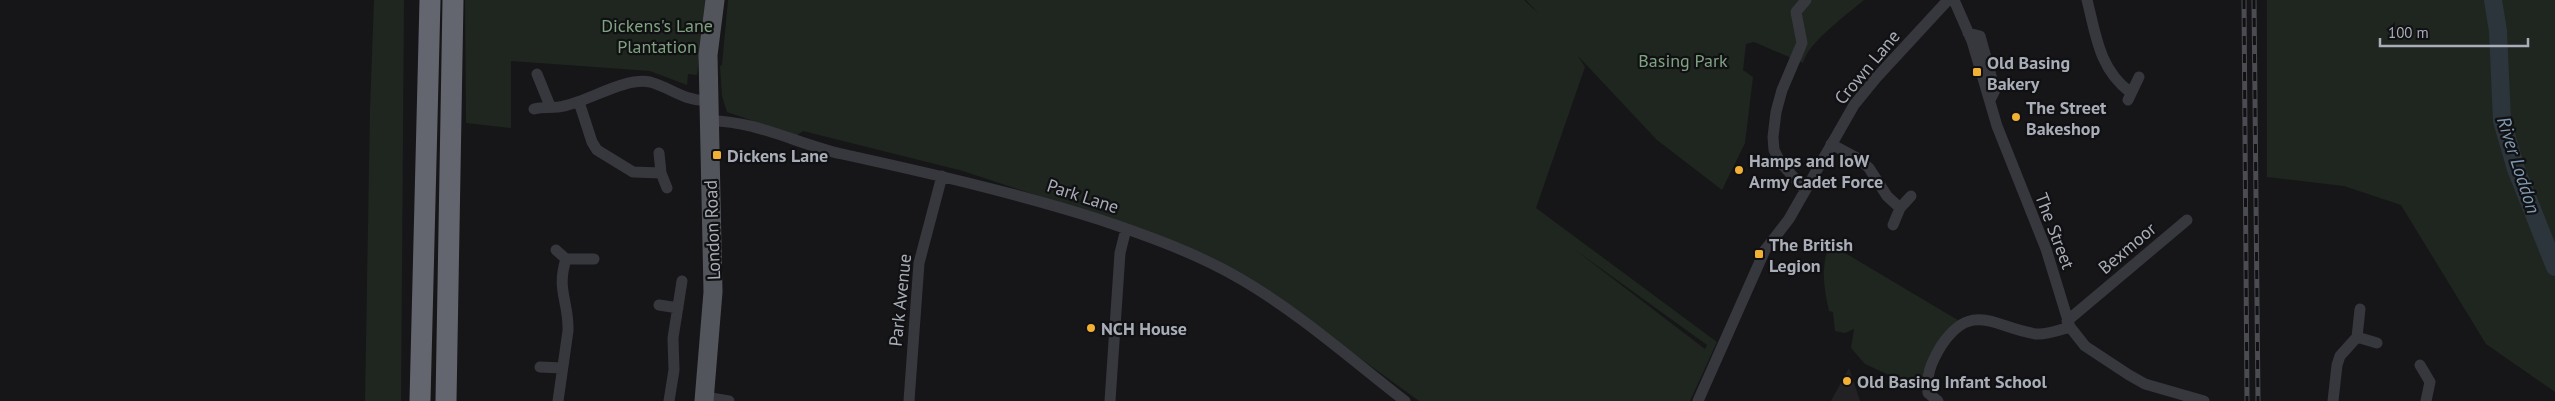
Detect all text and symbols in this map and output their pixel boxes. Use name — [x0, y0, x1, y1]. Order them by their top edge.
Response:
park label: Dickens's Lane Plantation — [601, 14, 713, 58]
scale bar — [2380, 15, 2528, 47]
text: 100 m — [2388, 23, 2429, 42]
street label: Crown Lane — [1829, 25, 1905, 109]
park label: Basing Park — [1638, 49, 1728, 72]
place label: Old Basing Bakery — [1987, 51, 2070, 95]
marker: Old Basing Bakery — [1971, 66, 1983, 78]
place label: The Street Bakeshop — [2026, 96, 2107, 140]
marker: The Street Bakeshop — [2010, 111, 2022, 123]
water label: River Loddon — [2492, 113, 2546, 217]
place label: Dickens Lane — [727, 144, 828, 167]
marker: Dickens Lane — [711, 149, 723, 161]
place label: Hamps and IoW Army Cadet Force — [1749, 149, 1883, 193]
marker: Hamps and IoW Army Cadet Force — [1733, 164, 1745, 176]
street label: Park Lane — [1044, 174, 1122, 218]
street label: London Road — [699, 180, 725, 280]
street label: The Street — [2030, 190, 2080, 272]
street label: Bexmoor — [2093, 217, 2161, 279]
place label: The British Legion — [1769, 233, 1853, 277]
marker: The British Legion — [1753, 248, 1765, 260]
street label: Park Avenue — [884, 253, 916, 347]
place label: NCH House — [1101, 317, 1187, 340]
marker: NCH House — [1085, 322, 1097, 334]
place label: Old Basing Infant School — [1857, 370, 2047, 393]
marker: Old Basing Infant School — [1841, 375, 1853, 387]

